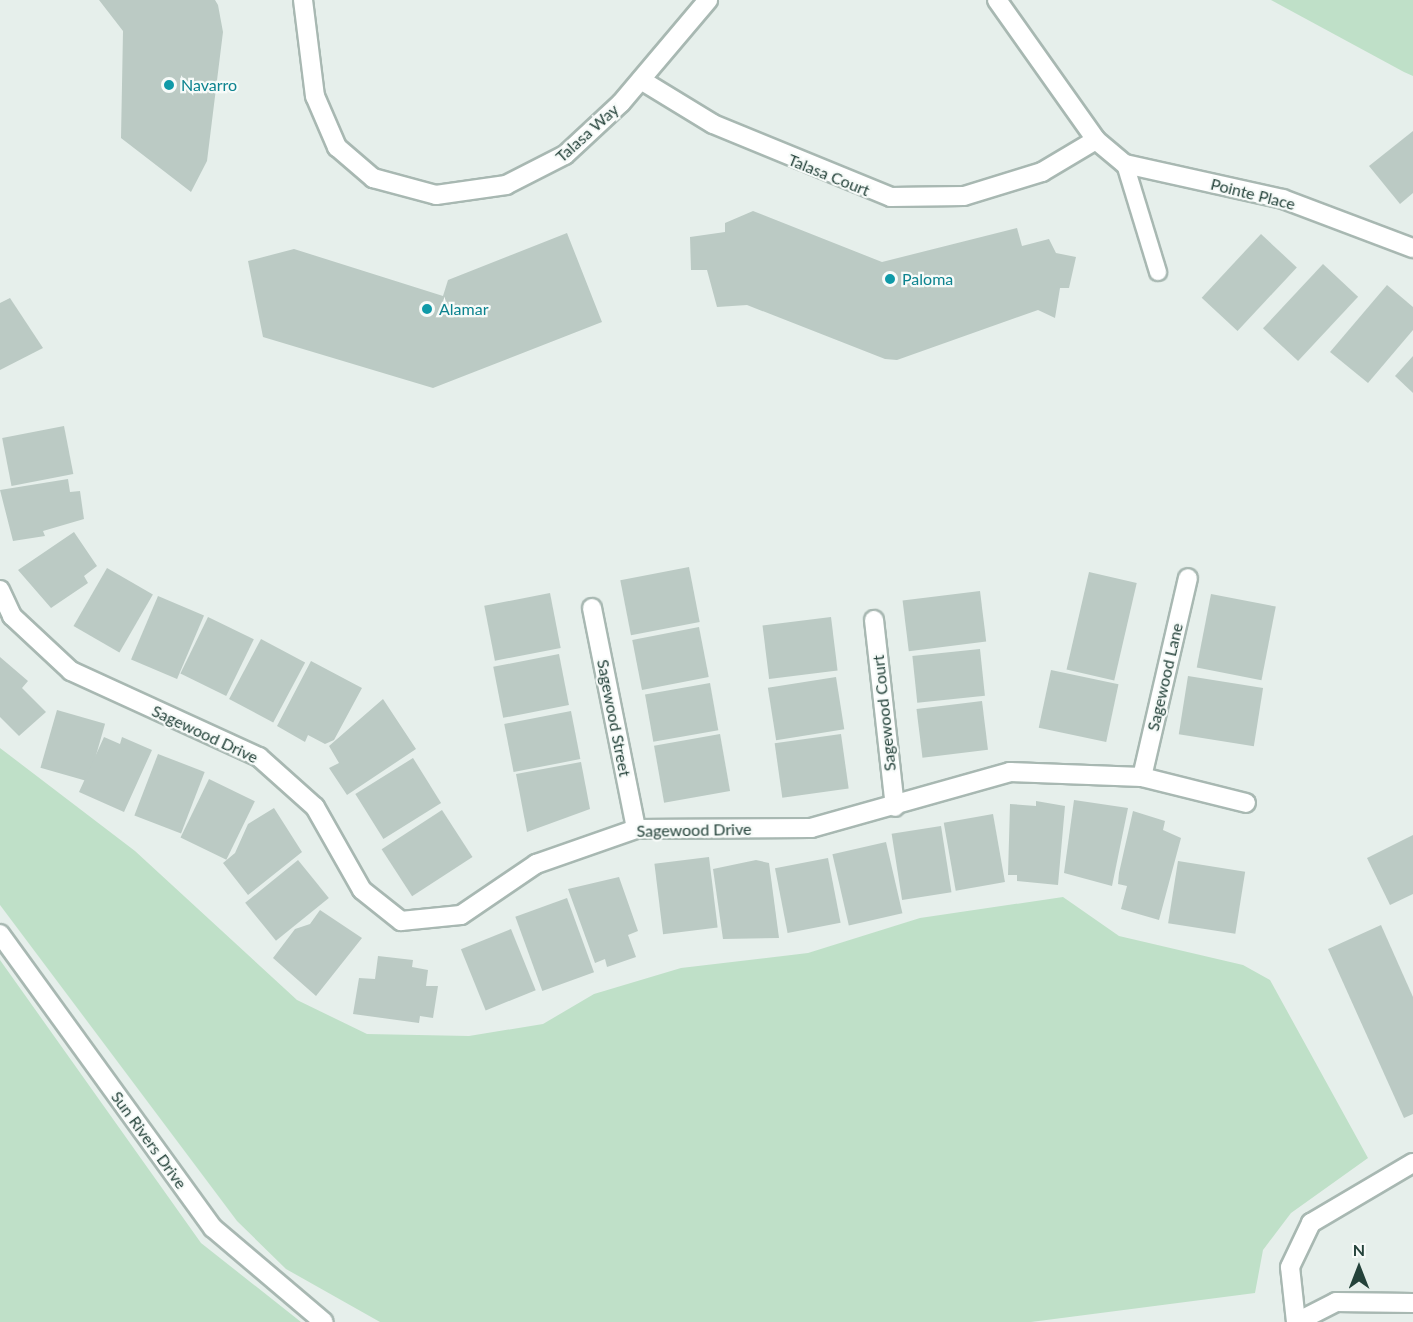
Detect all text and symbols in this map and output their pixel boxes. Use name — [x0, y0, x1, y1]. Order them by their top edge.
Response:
place label: Navarro — [181, 75, 237, 95]
marker: Navarro — [162, 78, 176, 92]
street label: Talasa Way — [552, 100, 622, 166]
street label: Talasa Court — [785, 150, 873, 200]
street label: Pointe Place — [1209, 174, 1297, 214]
place label: Paloma — [902, 269, 953, 289]
marker: Paloma — [883, 272, 897, 286]
place label: Alamar — [439, 299, 488, 319]
marker: Alamar — [420, 302, 434, 316]
street label: Sagewood Lane — [1143, 621, 1187, 733]
street label: Sagewood Court — [868, 654, 900, 772]
street label: Sagewood Street — [593, 658, 635, 778]
street label: Sagewood Drive — [149, 701, 261, 767]
street label: Sagewood Drive — [636, 819, 752, 841]
street label: Sun Rivers Drive — [107, 1088, 191, 1192]
north arrow — [1329, 1238, 1389, 1298]
text: N — [1353, 1240, 1365, 1259]

